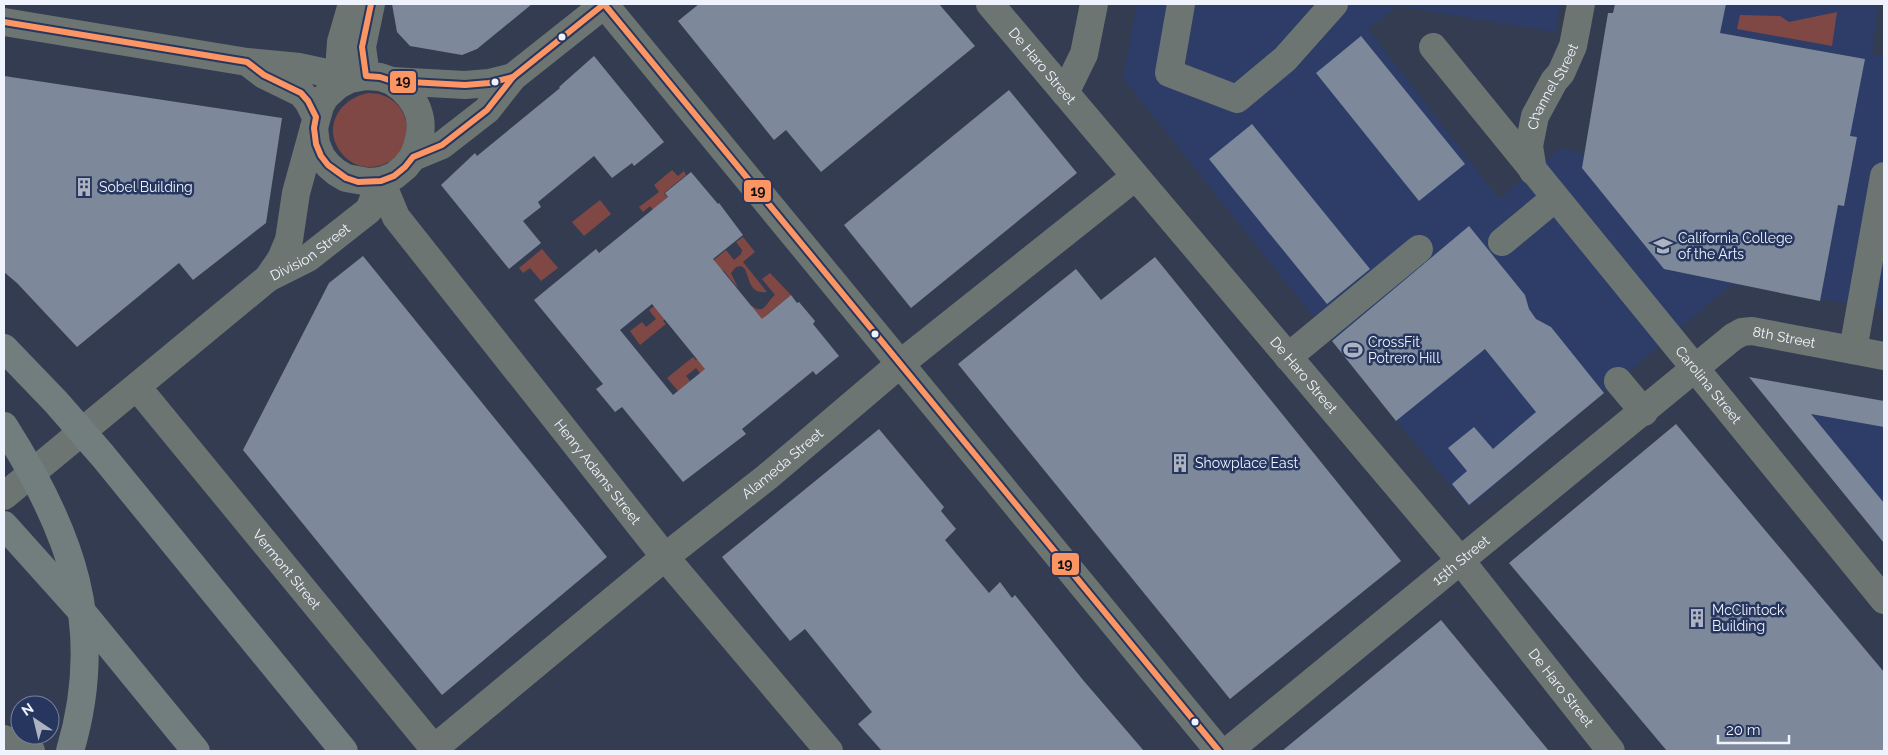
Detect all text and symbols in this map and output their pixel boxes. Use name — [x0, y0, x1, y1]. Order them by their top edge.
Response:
street label: De Haro Street — [1005, 24, 1079, 108]
unlabelled marker — [557, 32, 567, 42]
street label: Channel Street — [1524, 41, 1581, 131]
line badge: 19 — [389, 70, 417, 94]
text: 19 — [395, 73, 411, 89]
unlabelled marker — [490, 77, 500, 87]
building icon: Sobel Building — [73, 176, 95, 198]
place label: Sobel Building — [99, 179, 193, 195]
line badge: 19 — [743, 179, 772, 203]
text: 19 — [750, 183, 766, 199]
street label: Division Street — [267, 220, 353, 284]
place label: California College of the Arts — [1678, 230, 1793, 262]
school or university icon: California College of the Arts — [1652, 235, 1674, 257]
street label: 8th Street — [1751, 323, 1817, 351]
unlabelled marker — [870, 329, 880, 339]
street label: De Haro Street — [1267, 334, 1341, 417]
place label: CrossFit Potrero Hill — [1368, 334, 1440, 366]
sports icon: CrossFit Potrero Hill — [1342, 339, 1364, 361]
street label: Carolina Street — [1672, 343, 1745, 427]
street label: Henry Adams Street — [551, 416, 644, 528]
street label: Alameda Street — [738, 425, 826, 502]
building icon: Showplace East — [1169, 452, 1191, 474]
place label: Showplace East — [1195, 455, 1298, 471]
street label: Vermont Street — [249, 526, 324, 613]
street label: 15th Street — [1429, 532, 1493, 588]
line badge: 19 — [1051, 552, 1080, 576]
text: 19 — [1057, 556, 1073, 572]
place label: McClintock Building — [1712, 602, 1785, 634]
building icon: McClintock Building — [1686, 607, 1708, 629]
street label: De Haro Street — [1525, 645, 1597, 730]
north arrow — [10, 695, 60, 745]
text: N — [19, 700, 37, 719]
scale bar — [1718, 712, 1789, 744]
unlabelled marker — [1190, 717, 1200, 727]
text: 20 m — [1726, 721, 1761, 739]

